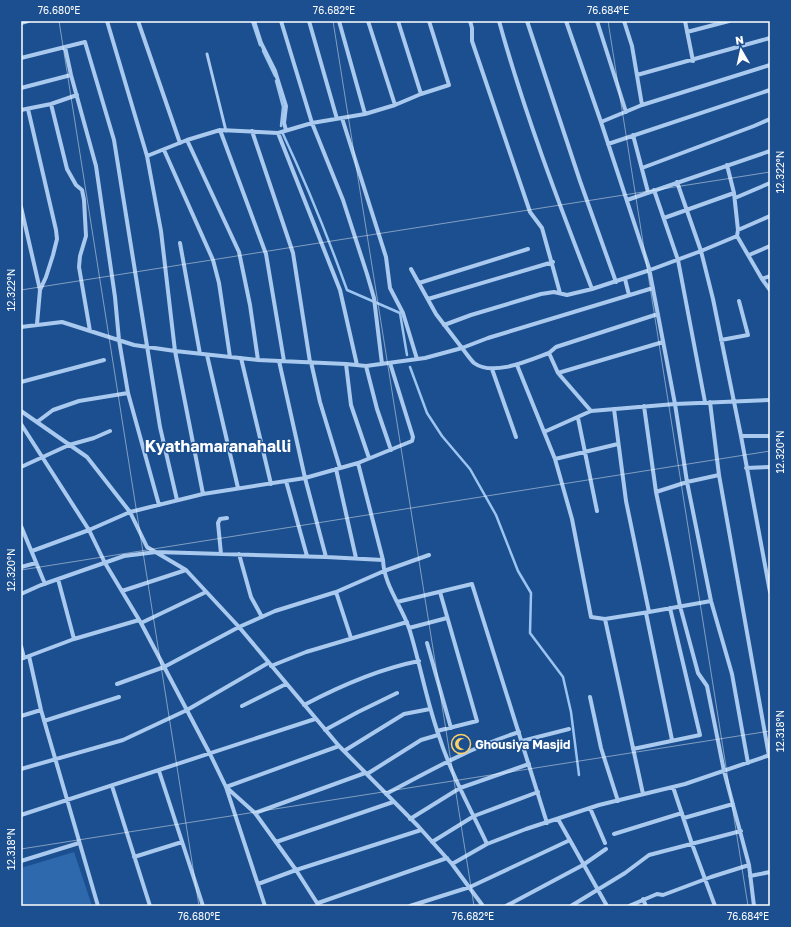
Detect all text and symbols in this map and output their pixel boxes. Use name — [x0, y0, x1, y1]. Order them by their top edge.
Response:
text: 76.680°E — [38, 4, 80, 16]
text: 76.682°E — [313, 4, 355, 16]
text: 76.684°E — [587, 4, 629, 16]
north arrow — [721, 30, 761, 70]
text: N — [734, 33, 745, 47]
text: 12.322°N — [774, 151, 786, 193]
text: 12.322°N — [5, 269, 17, 311]
text: 12.320°N — [774, 431, 786, 474]
district label: Kyathamaranahalli — [145, 436, 291, 456]
text: 12.320°N — [5, 549, 17, 592]
text: 12.318°N — [774, 710, 786, 752]
mosque icon: Ghousiya Masjid — [450, 733, 472, 755]
place label: Ghousiya Masjid — [475, 737, 571, 752]
text: 12.318°N — [5, 828, 17, 870]
text: 76.680°E — [178, 910, 220, 922]
text: 76.682°E — [452, 910, 494, 922]
text: 76.684°E — [727, 910, 769, 922]

